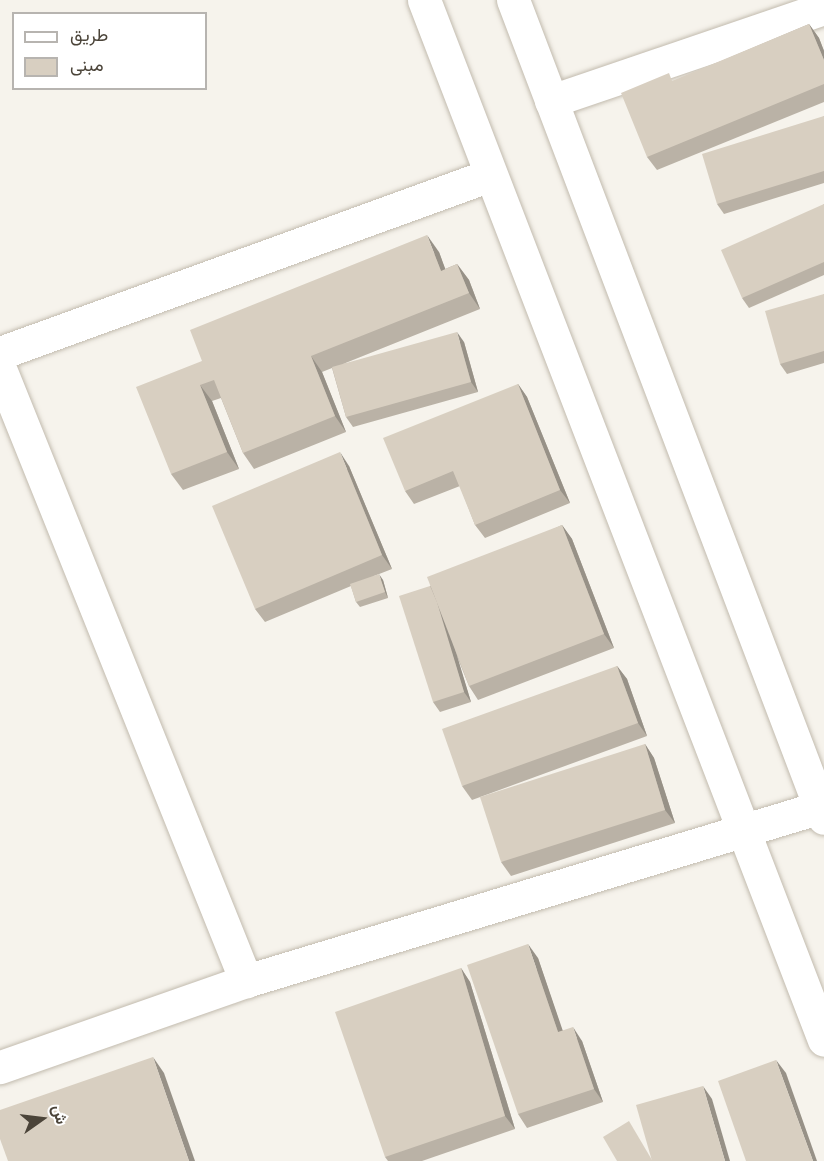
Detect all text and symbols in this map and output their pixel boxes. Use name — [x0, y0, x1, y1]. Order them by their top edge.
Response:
legend — [12, 12, 207, 90]
text: طريق — [70, 25, 108, 45]
text: مبنى — [70, 55, 104, 75]
north arrow — [12, 1089, 72, 1149]
text: ش — [49, 1103, 71, 1126]

